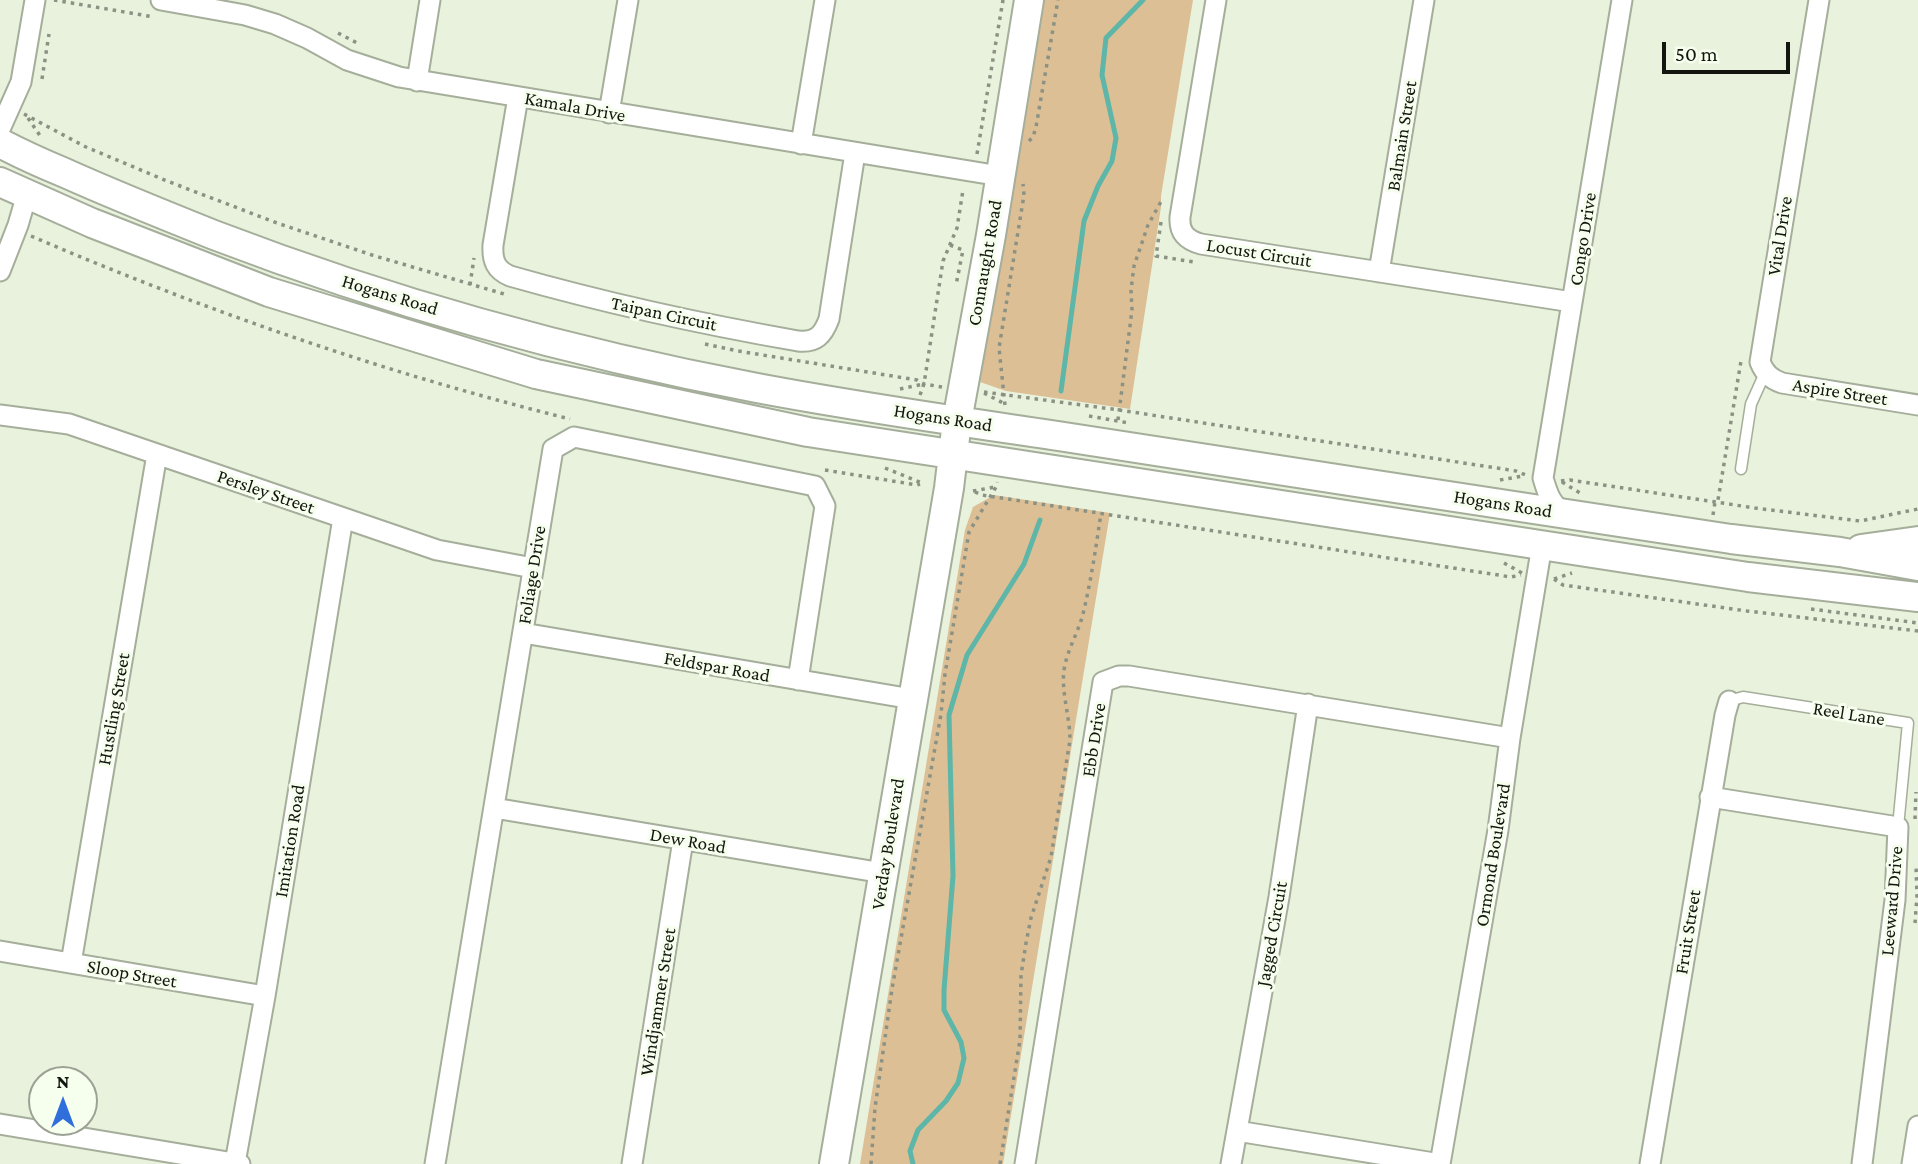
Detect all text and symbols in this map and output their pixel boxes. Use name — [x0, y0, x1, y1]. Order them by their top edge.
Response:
scale bar — [1666, 28, 1794, 72]
text: 50 m — [1675, 42, 1718, 66]
street label: Balmain Street — [1382, 79, 1422, 193]
street label: Kamala Drive — [523, 87, 627, 127]
street label: Congo Drive — [1564, 191, 1602, 287]
street label: Vital Drive — [1762, 195, 1798, 277]
street label: Connaught Road — [963, 198, 1007, 328]
street label: Locust Circuit — [1205, 233, 1313, 273]
street label: Hogans Road — [339, 270, 441, 320]
street label: Taipan Circuit — [609, 292, 719, 336]
street label: Aspire Street — [1791, 373, 1889, 411]
street label: Hogans Road — [892, 399, 994, 437]
street label: Persley Street — [214, 465, 318, 519]
street label: Hogans Road — [1452, 485, 1554, 523]
street label: Foliage Drive — [513, 524, 551, 626]
street label: Feldspar Road — [662, 646, 772, 688]
street label: Hustling Street — [93, 651, 135, 767]
street label: Reel Lane — [1811, 697, 1887, 731]
street label: Ebb Drive — [1077, 701, 1111, 779]
street label: Verday Boulevard — [866, 777, 910, 911]
street label: Ormond Boulevard — [1470, 782, 1516, 928]
street label: Imitation Road — [270, 783, 310, 899]
street label: Dew Road — [648, 823, 728, 859]
street label: Leeward Drive — [1876, 845, 1908, 957]
street label: Jagged Circuit — [1252, 880, 1292, 988]
street label: Fruit Street — [1670, 888, 1706, 976]
street label: Windjammer Street — [635, 926, 681, 1078]
street label: Sloop Street — [85, 955, 179, 993]
north arrow — [28, 1066, 98, 1136]
text: N — [57, 1071, 69, 1092]

